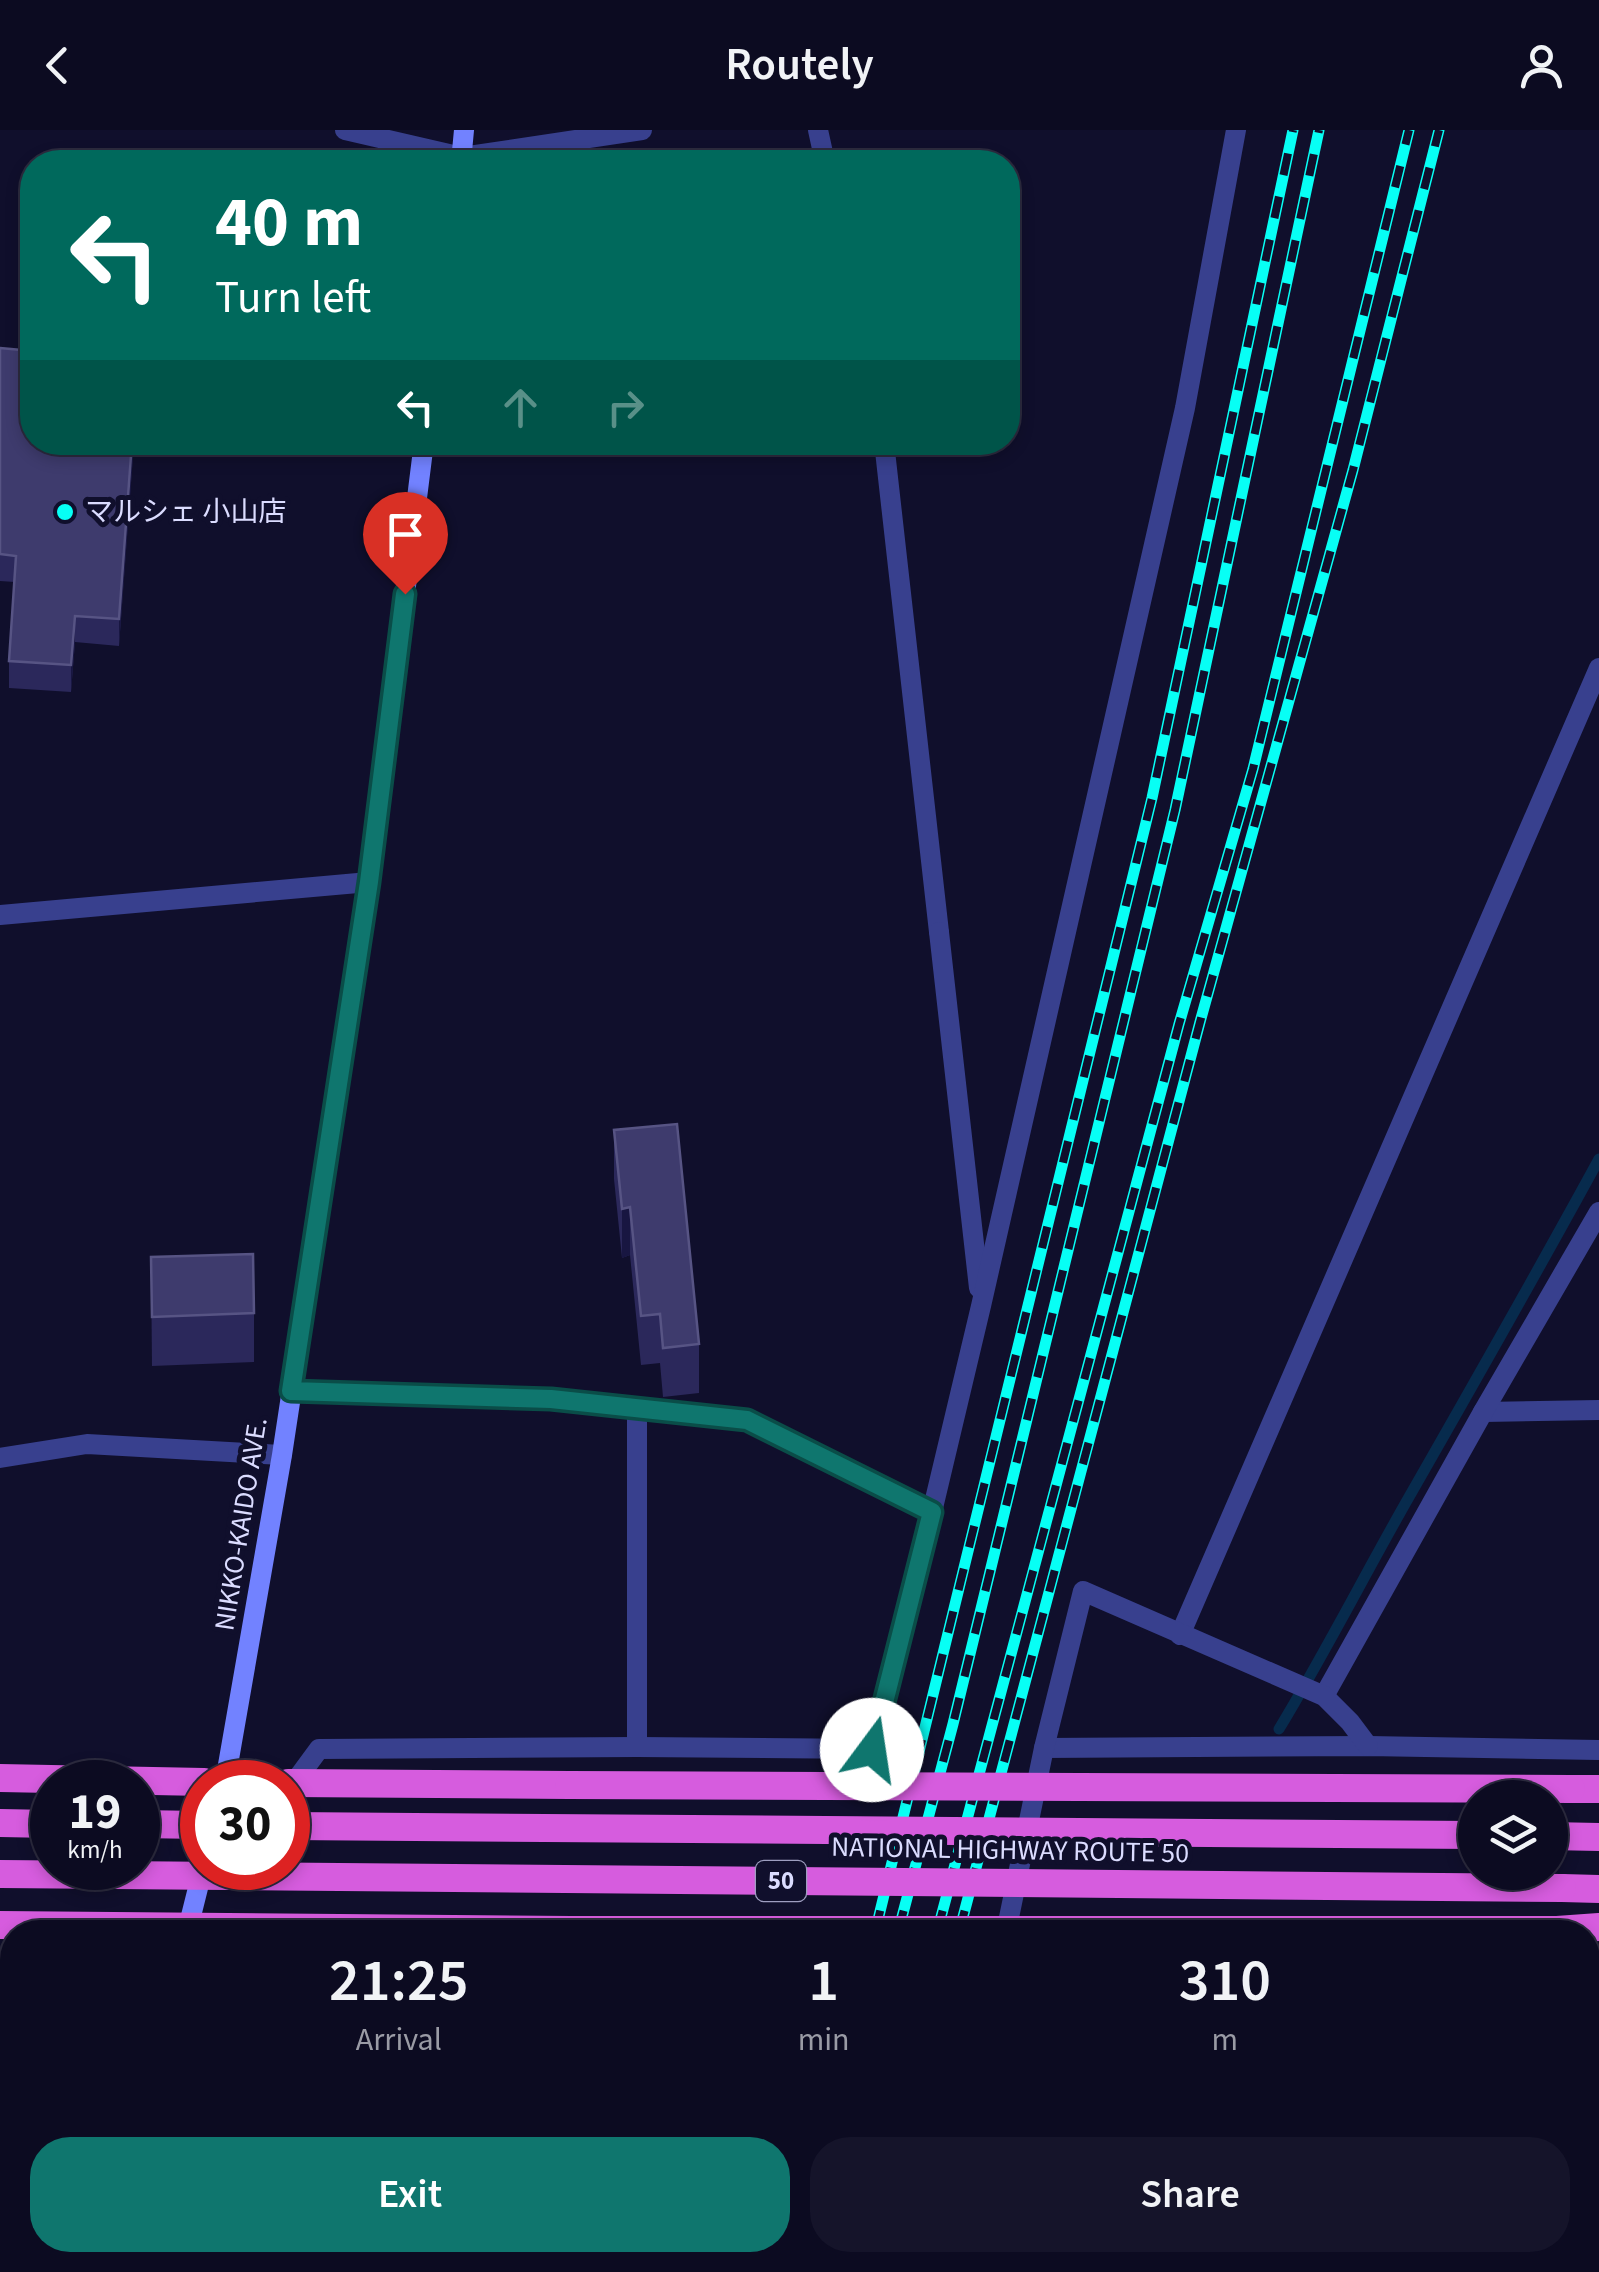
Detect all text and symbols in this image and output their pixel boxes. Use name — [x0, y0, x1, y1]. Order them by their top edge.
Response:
text: Routely — [725, 33, 874, 97]
icon: back — [30, 38, 85, 93]
icon: person — [1514, 38, 1569, 93]
text: 40 m — [215, 173, 363, 273]
icon: left — [50, 190, 180, 320]
text: Turn left — [215, 266, 371, 330]
icon: left — [388, 380, 443, 435]
icon: ahead — [493, 380, 548, 435]
icon: right — [598, 380, 653, 435]
place label: マルシェ 小山店 — [85, 492, 287, 532]
pin — [363, 492, 448, 595]
marker: マルシェ 小山店 — [54, 501, 76, 523]
icon: arrive — [378, 507, 433, 562]
street label: NIKKO-KAIDO AVE. — [204, 1414, 278, 1634]
position arrow — [820, 1698, 924, 1802]
speed limit sign: 30 — [180, 1760, 310, 1890]
text: 19 — [69, 1777, 121, 1848]
map controls — [1458, 1780, 1568, 1890]
button: layers — [1458, 1780, 1568, 1890]
street label: NATIONAL HIGHWAY ROUTE 50 — [831, 1827, 1189, 1873]
text: km/h — [67, 1832, 123, 1868]
road number: 50 — [756, 1861, 806, 1901]
text: 21:25 — [329, 1939, 469, 2024]
text: 1 — [808, 1939, 839, 2024]
text: 310 — [1179, 1939, 1271, 2024]
text: Arrival — [356, 2017, 442, 2063]
text: min — [798, 2017, 850, 2063]
text: m — [1212, 2017, 1238, 2063]
button: Exit — [30, 2137, 790, 2252]
button: Share — [810, 2137, 1570, 2252]

